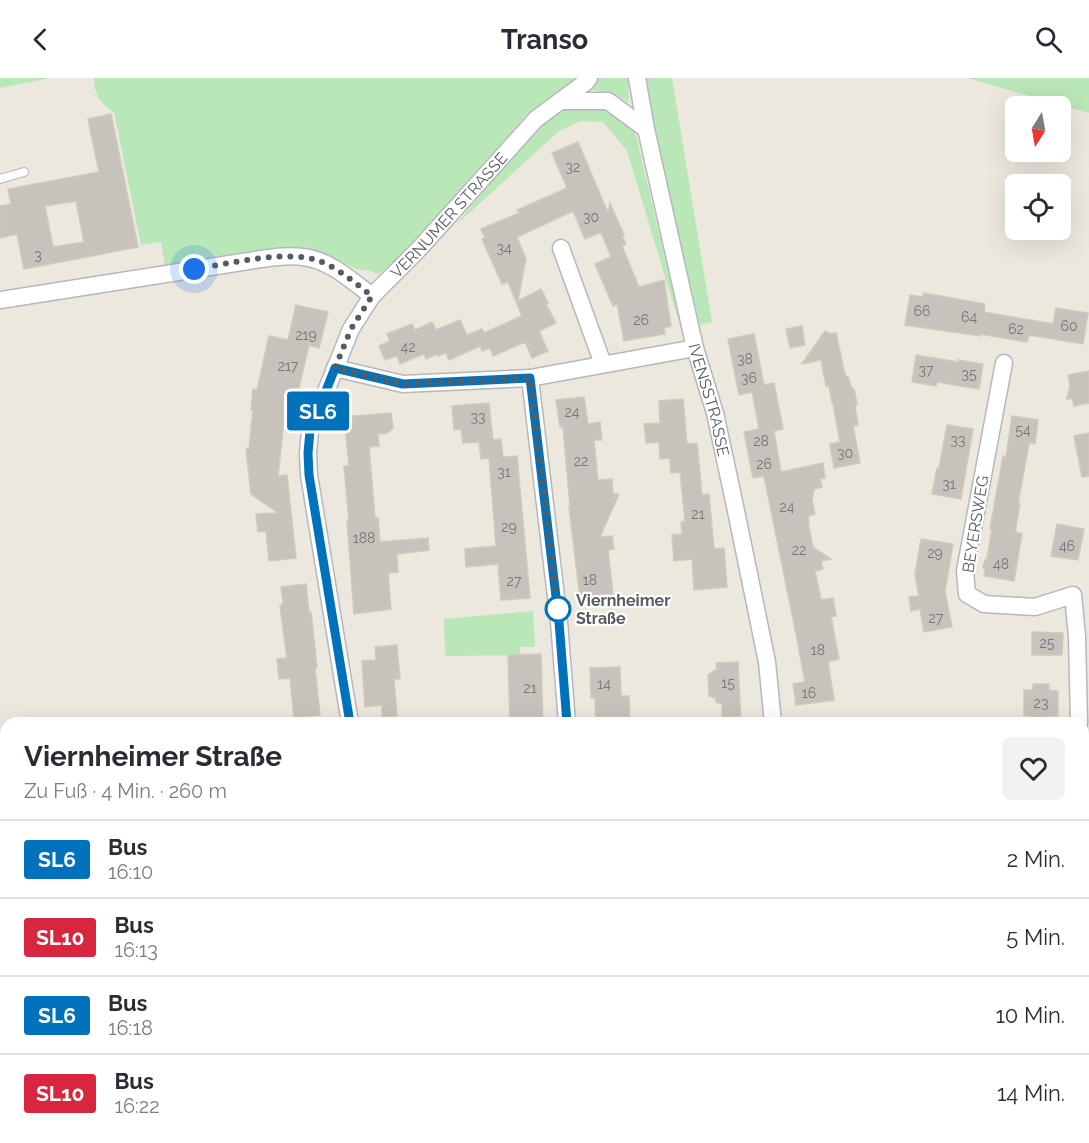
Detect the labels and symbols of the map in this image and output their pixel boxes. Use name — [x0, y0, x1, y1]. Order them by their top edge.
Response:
north arrow — [1005, 96, 1071, 162]
street label: VERNUMER STRASSE — [387, 149, 511, 282]
house number: 32 — [566, 159, 580, 175]
house number: 30 — [583, 209, 599, 225]
house number: 34 — [496, 240, 512, 256]
house number: 3 — [34, 247, 42, 263]
your location — [179, 254, 209, 284]
house number: 66 — [914, 303, 930, 319]
house number: 64 — [961, 309, 977, 325]
house number: 26 — [633, 312, 649, 328]
house number: 60 — [1060, 318, 1078, 334]
house number: 62 — [1008, 321, 1024, 337]
house number: 219 — [295, 327, 317, 343]
house number: 42 — [401, 339, 415, 355]
street label: IVENSSTRASSE — [684, 342, 733, 458]
house number: 38 — [737, 351, 753, 367]
house number: 217 — [278, 358, 299, 374]
house number: 37 — [919, 362, 934, 378]
house number: 35 — [961, 366, 977, 382]
house number: 36 — [741, 370, 757, 386]
line badge: SL6 — [284, 392, 352, 430]
house number: 24 — [565, 404, 580, 420]
house number: 33 — [471, 409, 485, 425]
house number: 54 — [1015, 422, 1031, 438]
house number: 33 — [951, 432, 965, 448]
house number: 28 — [753, 433, 769, 449]
house number: 30 — [837, 445, 853, 461]
house number: 22 — [574, 453, 588, 469]
house number: 26 — [756, 456, 772, 472]
house number: 31 — [497, 464, 511, 480]
street label: BEYERSWEG — [958, 474, 993, 574]
house number: 31 — [942, 476, 956, 492]
house number: 24 — [780, 499, 795, 515]
house number: 21 — [691, 506, 705, 522]
house number: 29 — [501, 519, 517, 535]
house number: 188 — [353, 530, 375, 546]
house number: 46 — [1059, 538, 1075, 554]
house number: 22 — [792, 542, 806, 558]
house number: 29 — [927, 545, 943, 561]
house number: 48 — [993, 556, 1009, 572]
house number: 18 — [583, 572, 597, 588]
house number: 27 — [507, 573, 522, 589]
place label: Viernheimer Straße — [576, 591, 670, 628]
marker: Viernheimer Straße — [545, 596, 571, 622]
house number: 27 — [929, 610, 944, 626]
house number: 25 — [1040, 635, 1055, 651]
house number: 18 — [811, 642, 825, 658]
house number: 15 — [721, 675, 735, 691]
house number: 14 — [597, 676, 611, 692]
house number: 21 — [523, 680, 537, 696]
house number: 16 — [802, 685, 816, 701]
house number: 23 — [1034, 695, 1048, 711]

